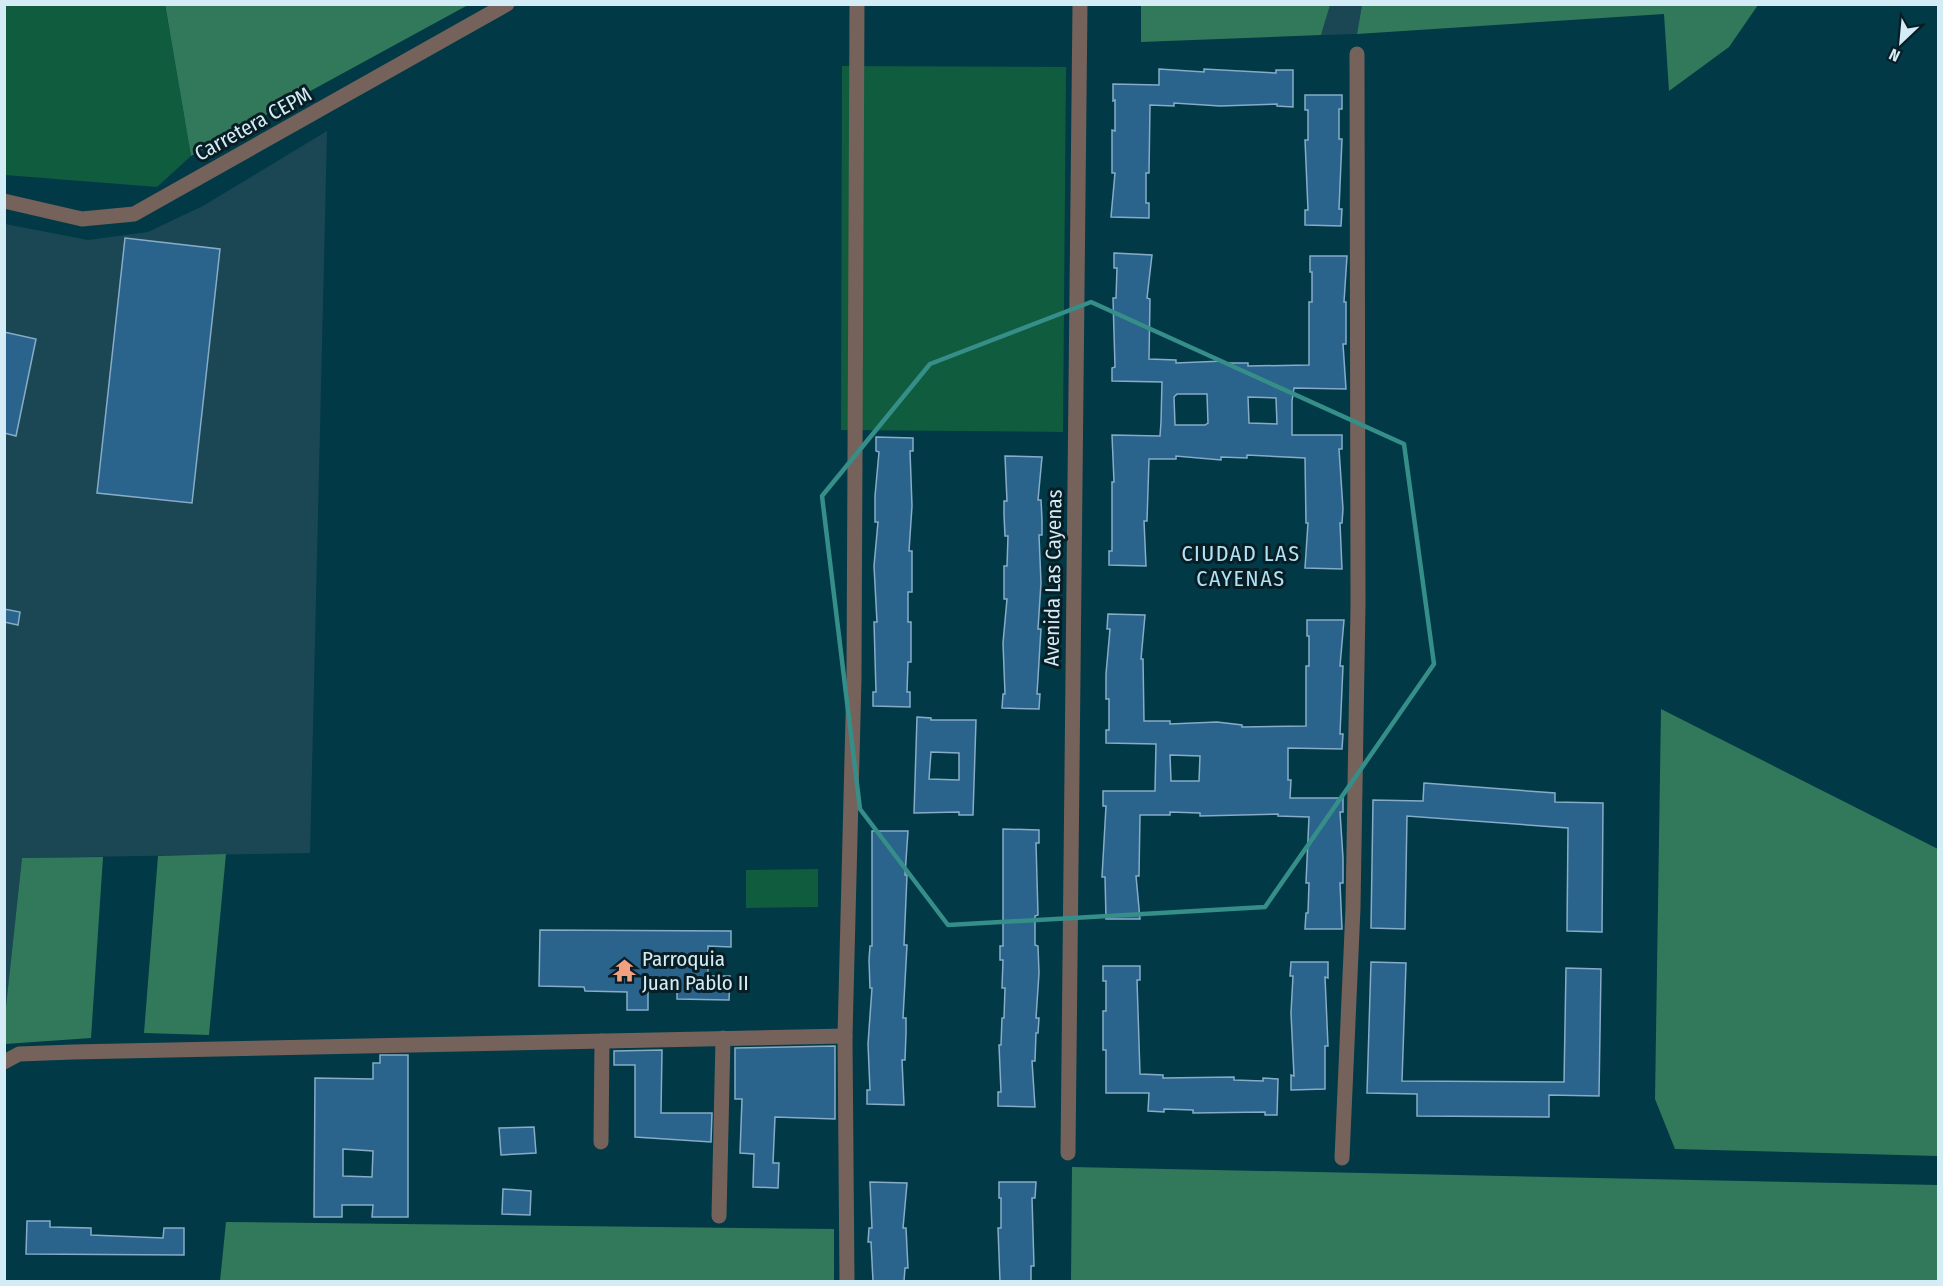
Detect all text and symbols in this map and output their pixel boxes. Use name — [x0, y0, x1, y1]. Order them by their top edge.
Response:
north arrow — [1871, 12, 1931, 72]
text: N — [1886, 44, 1903, 66]
street label: Carretera CEPM — [190, 81, 316, 167]
street label: Avenida Las Cayenas — [1038, 489, 1068, 667]
district label: CIUDAD LAS CAYENAS — [1181, 540, 1301, 592]
place label: Parroquia Juan Pablo II — [642, 946, 749, 996]
temple icon: Parroquia Juan Pablo II — [611, 958, 637, 984]

